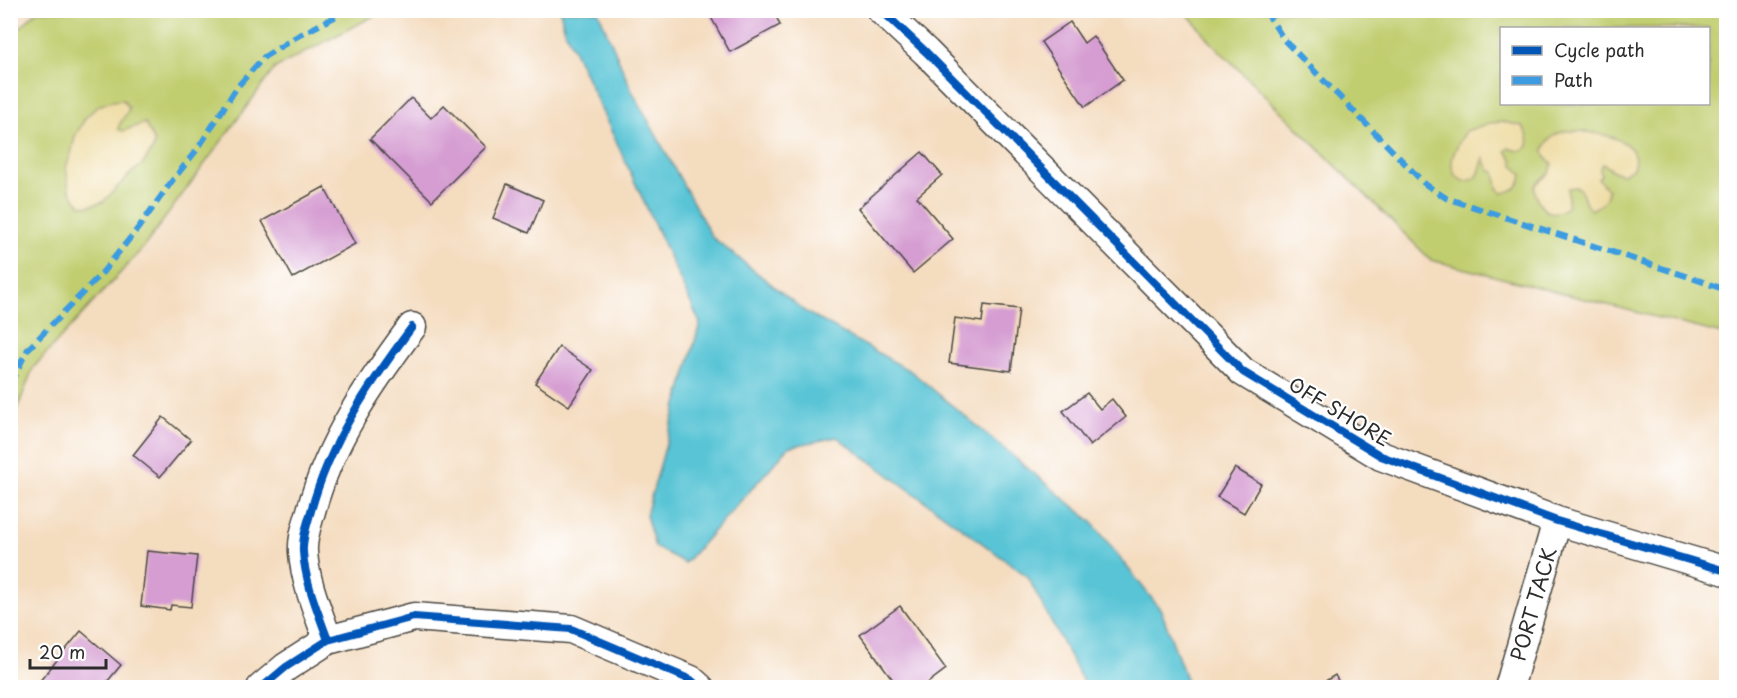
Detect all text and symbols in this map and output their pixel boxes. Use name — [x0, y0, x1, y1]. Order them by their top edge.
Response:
legend — [1500, 27, 1710, 105]
text: Cycle path — [1554, 36, 1645, 63]
text: Path — [1554, 66, 1593, 93]
street label: OFF SHORE — [1283, 369, 1397, 453]
street label: PORT TACK — [1502, 543, 1564, 665]
scale bar — [30, 632, 106, 670]
text: 20 m — [39, 638, 85, 665]

